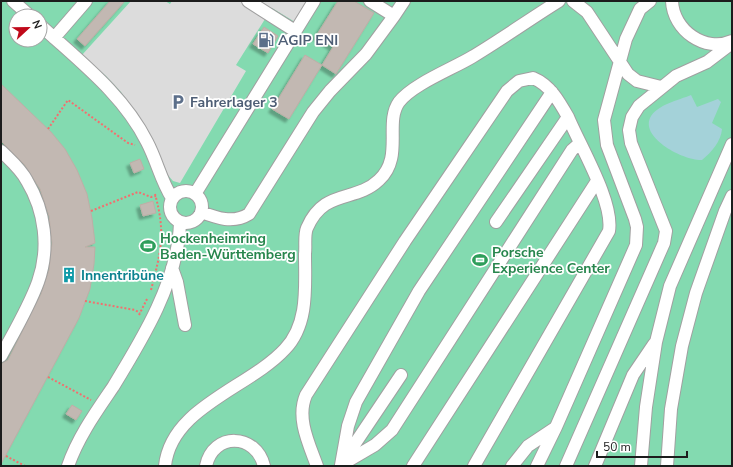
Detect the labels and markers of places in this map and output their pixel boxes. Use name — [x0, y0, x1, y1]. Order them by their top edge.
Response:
fuel station icon: AGIP ENI — [257, 31, 275, 49]
place label: AGIP ENI — [278, 31, 338, 50]
parking icon: Fahrerlager 3 — [169, 93, 187, 111]
place label: Fahrerlager 3 — [190, 93, 278, 112]
place label: Hockenheimring Baden-Württemberg — [160, 229, 296, 264]
sports icon: Hockenheimring Baden-Württemberg — [139, 237, 157, 255]
place label: Porsche Experience Center — [492, 243, 610, 278]
sports icon: Porsche Experience Center — [471, 251, 489, 269]
building icon: Innentribüne — [60, 266, 78, 284]
place label: Innentribüne — [81, 266, 164, 285]

